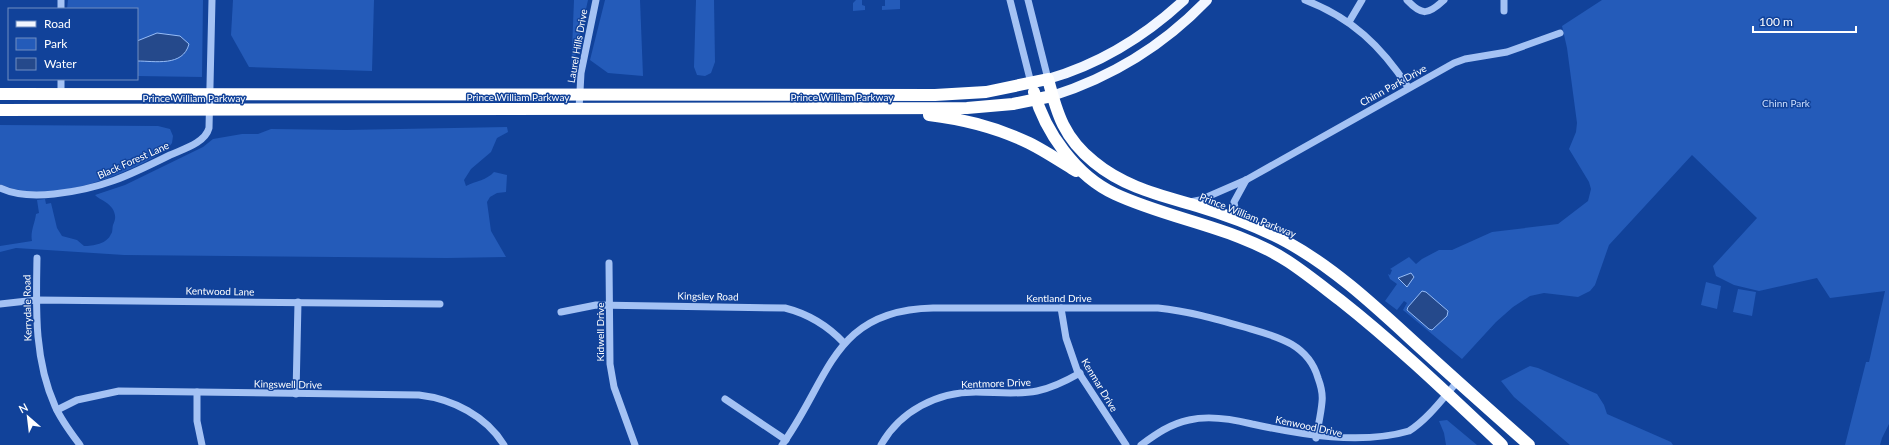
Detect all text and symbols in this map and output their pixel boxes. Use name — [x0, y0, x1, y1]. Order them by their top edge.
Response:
legend — [8, 8, 138, 80]
street label: Laurel Hills Drive — [565, 8, 589, 84]
scale bar — [1753, 8, 1856, 34]
text: 100 m — [1759, 14, 1793, 29]
text: Road — [44, 16, 71, 31]
text: Park — [44, 36, 68, 51]
text: Water — [44, 56, 77, 71]
street label: Chinn Park Drive — [1358, 62, 1428, 108]
street label: Prince William Parkway — [467, 91, 570, 103]
street label: Prince William Parkway — [791, 91, 894, 103]
street label: Prince William Parkway — [143, 92, 246, 104]
park label: Chinn Park — [1762, 97, 1811, 109]
street label: Black Forest Lane — [95, 139, 171, 181]
street label: Prince William Parkway — [1198, 190, 1299, 240]
street label: Kerrydale Road — [20, 275, 34, 341]
street label: Kentwood Lane — [185, 284, 255, 298]
street label: Kingsley Road — [677, 289, 739, 303]
street label: Kentland Drive — [1026, 292, 1092, 304]
street label: Kidwell Drive — [594, 303, 606, 361]
street label: Kenmar Drive — [1079, 356, 1121, 414]
street label: Kentmore Drive — [961, 376, 1031, 390]
street label: Kingswell Drive — [254, 377, 322, 391]
north arrow — [8, 397, 48, 437]
text: N — [16, 400, 30, 415]
street label: Kenwood Drive — [1274, 413, 1344, 439]

